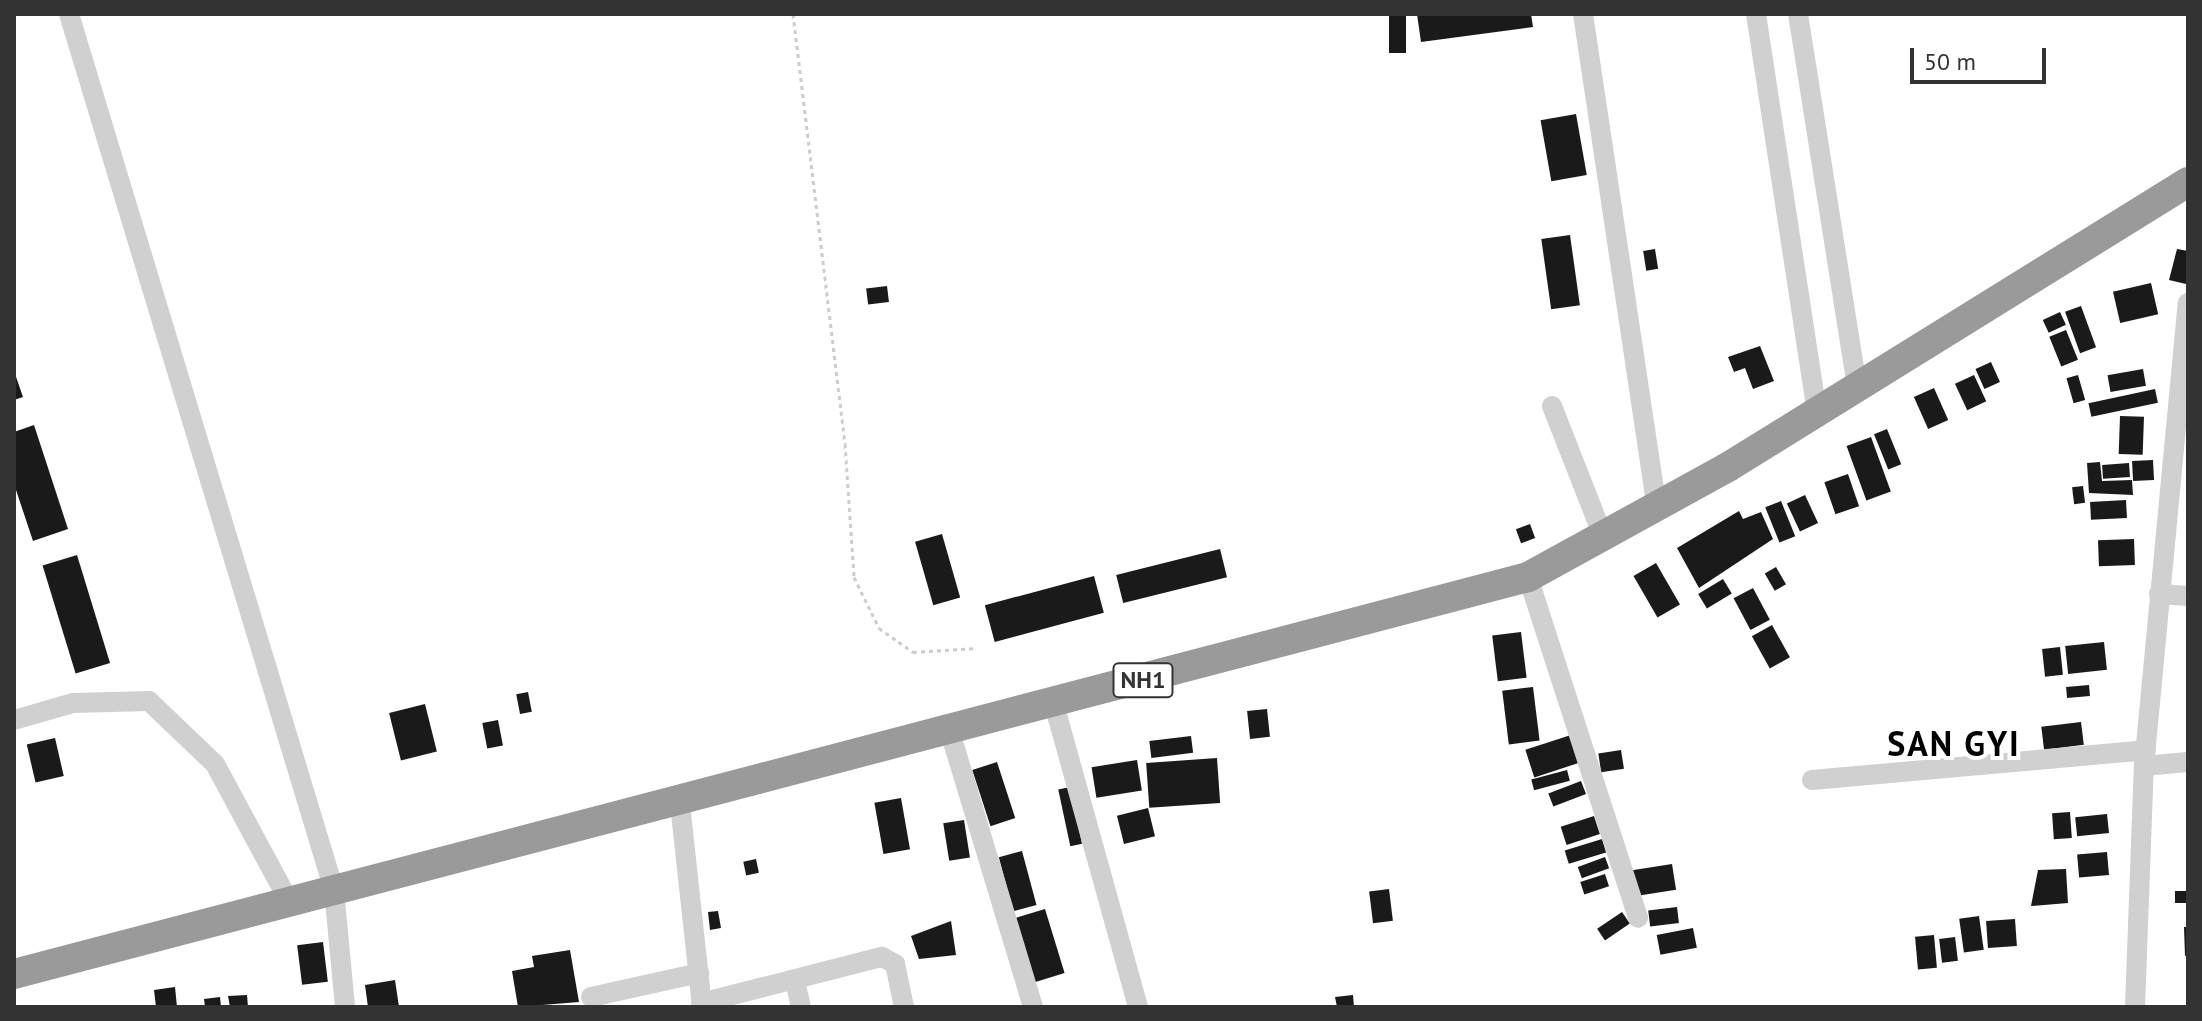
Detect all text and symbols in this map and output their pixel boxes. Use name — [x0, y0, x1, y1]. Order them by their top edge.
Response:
scale bar — [1914, 32, 2050, 82]
text: 50 m — [1924, 46, 1976, 77]
road number: NH1 — [1111, 660, 1175, 700]
district label: SAN GYI — [1887, 724, 2021, 764]

